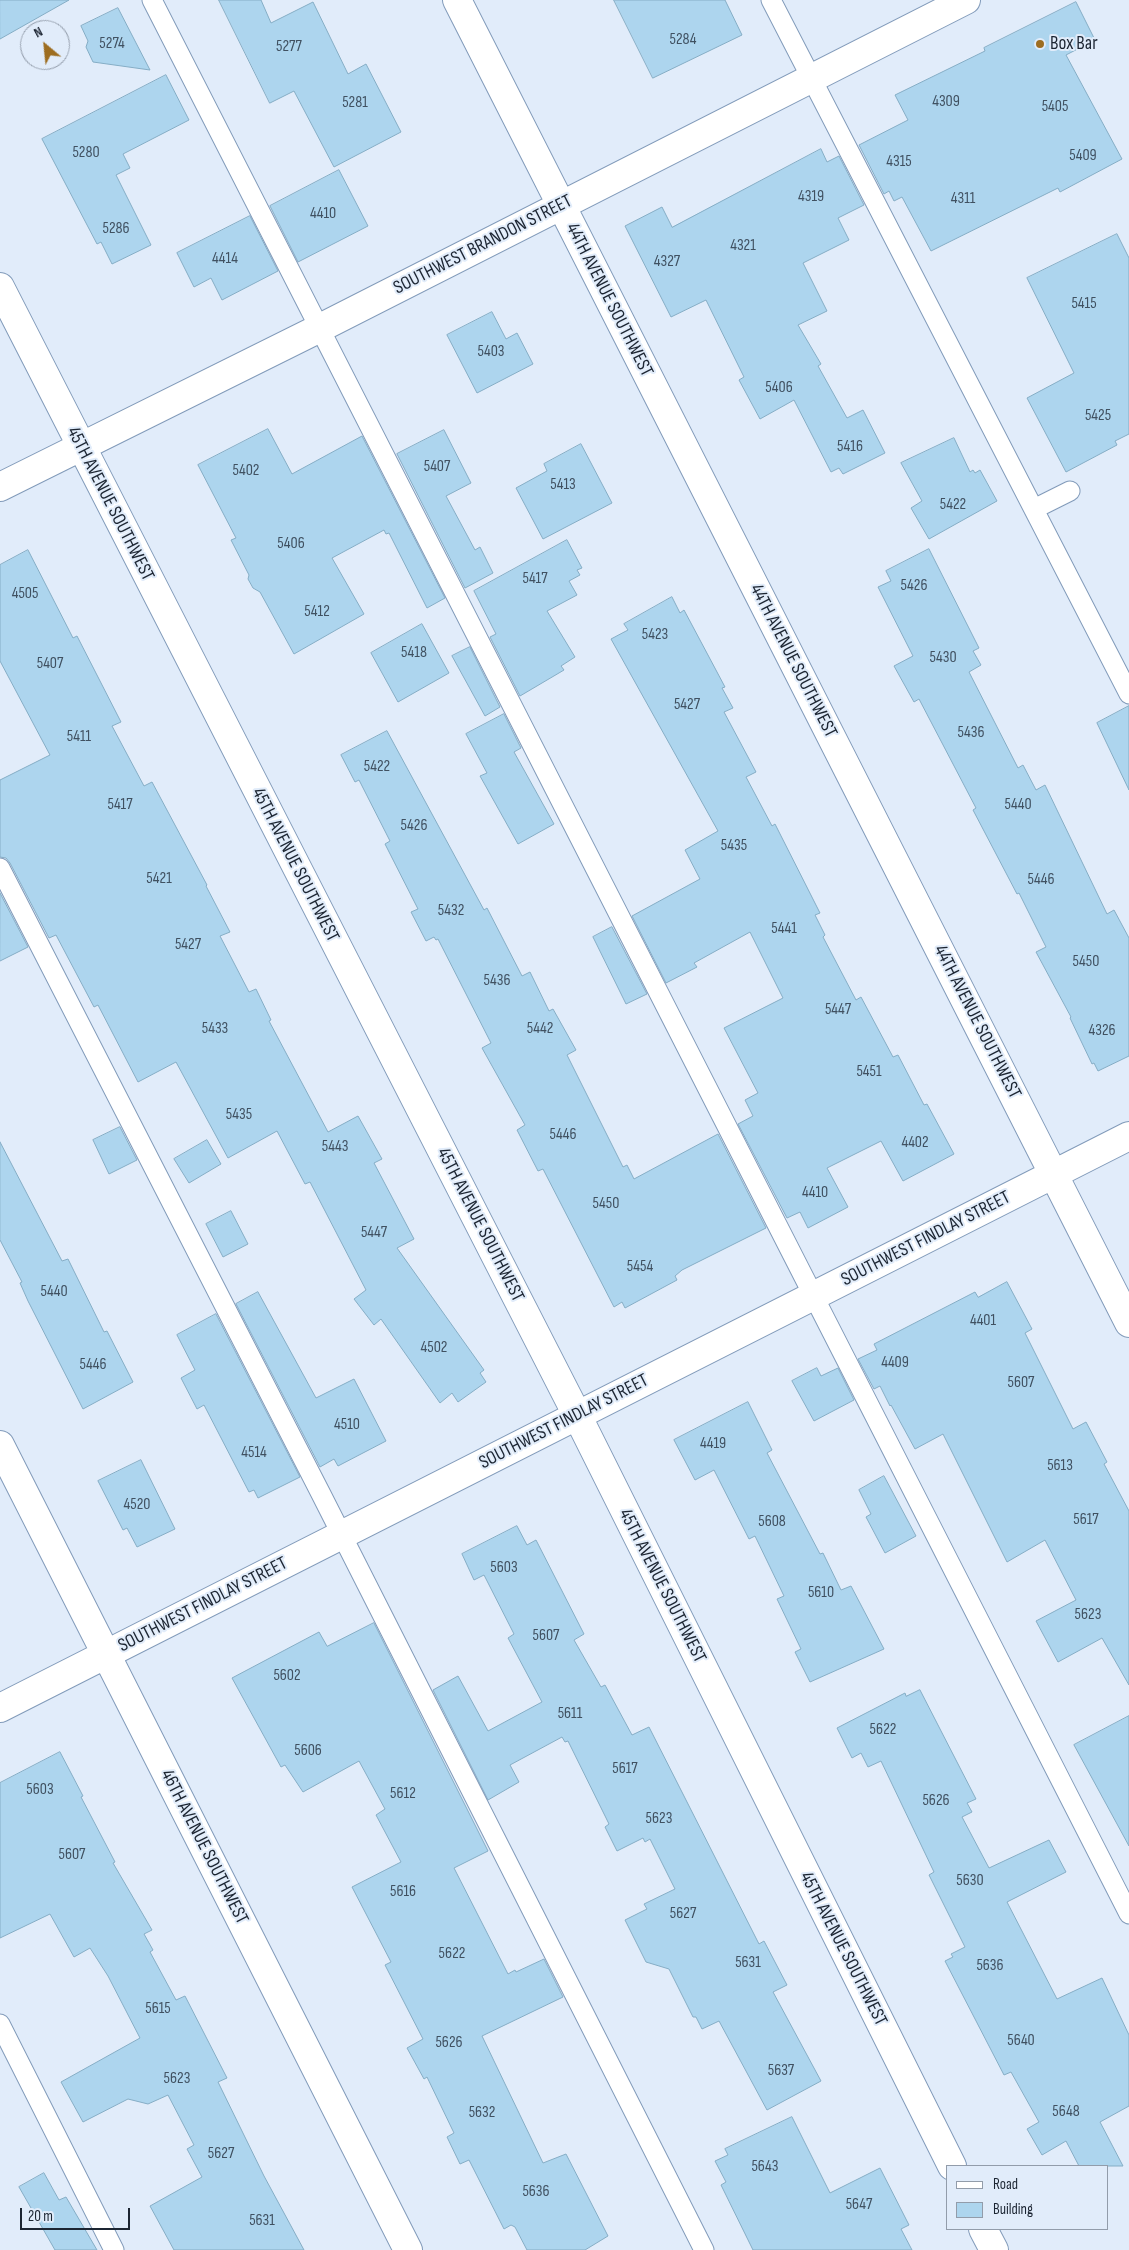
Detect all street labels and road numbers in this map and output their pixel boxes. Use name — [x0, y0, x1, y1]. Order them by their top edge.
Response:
street label: SOUTHWEST BRANDON STREET — [390, 190, 576, 300]
street label: 44TH AVENUE SOUTHWEST — [560, 219, 658, 381]
street label: 45TH AVENUE SOUTHWEST — [61, 423, 159, 585]
street label: 44TH AVENUE SOUTHWEST — [744, 580, 842, 742]
street label: 45TH AVENUE SOUTHWEST — [246, 784, 344, 946]
street label: 44TH AVENUE SOUTHWEST — [928, 941, 1026, 1103]
street label: 45TH AVENUE SOUTHWEST — [431, 1144, 529, 1306]
street label: SOUTHWEST FINDLAY STREET — [838, 1186, 1014, 1292]
street label: SOUTHWEST FINDLAY STREET — [476, 1369, 652, 1475]
street label: 45TH AVENUE SOUTHWEST — [613, 1505, 711, 1667]
street label: SOUTHWEST FINDLAY STREET — [115, 1552, 291, 1658]
street label: 46TH AVENUE SOUTHWEST — [155, 1766, 253, 1928]
street label: 45TH AVENUE SOUTHWEST — [794, 1868, 892, 2030]

